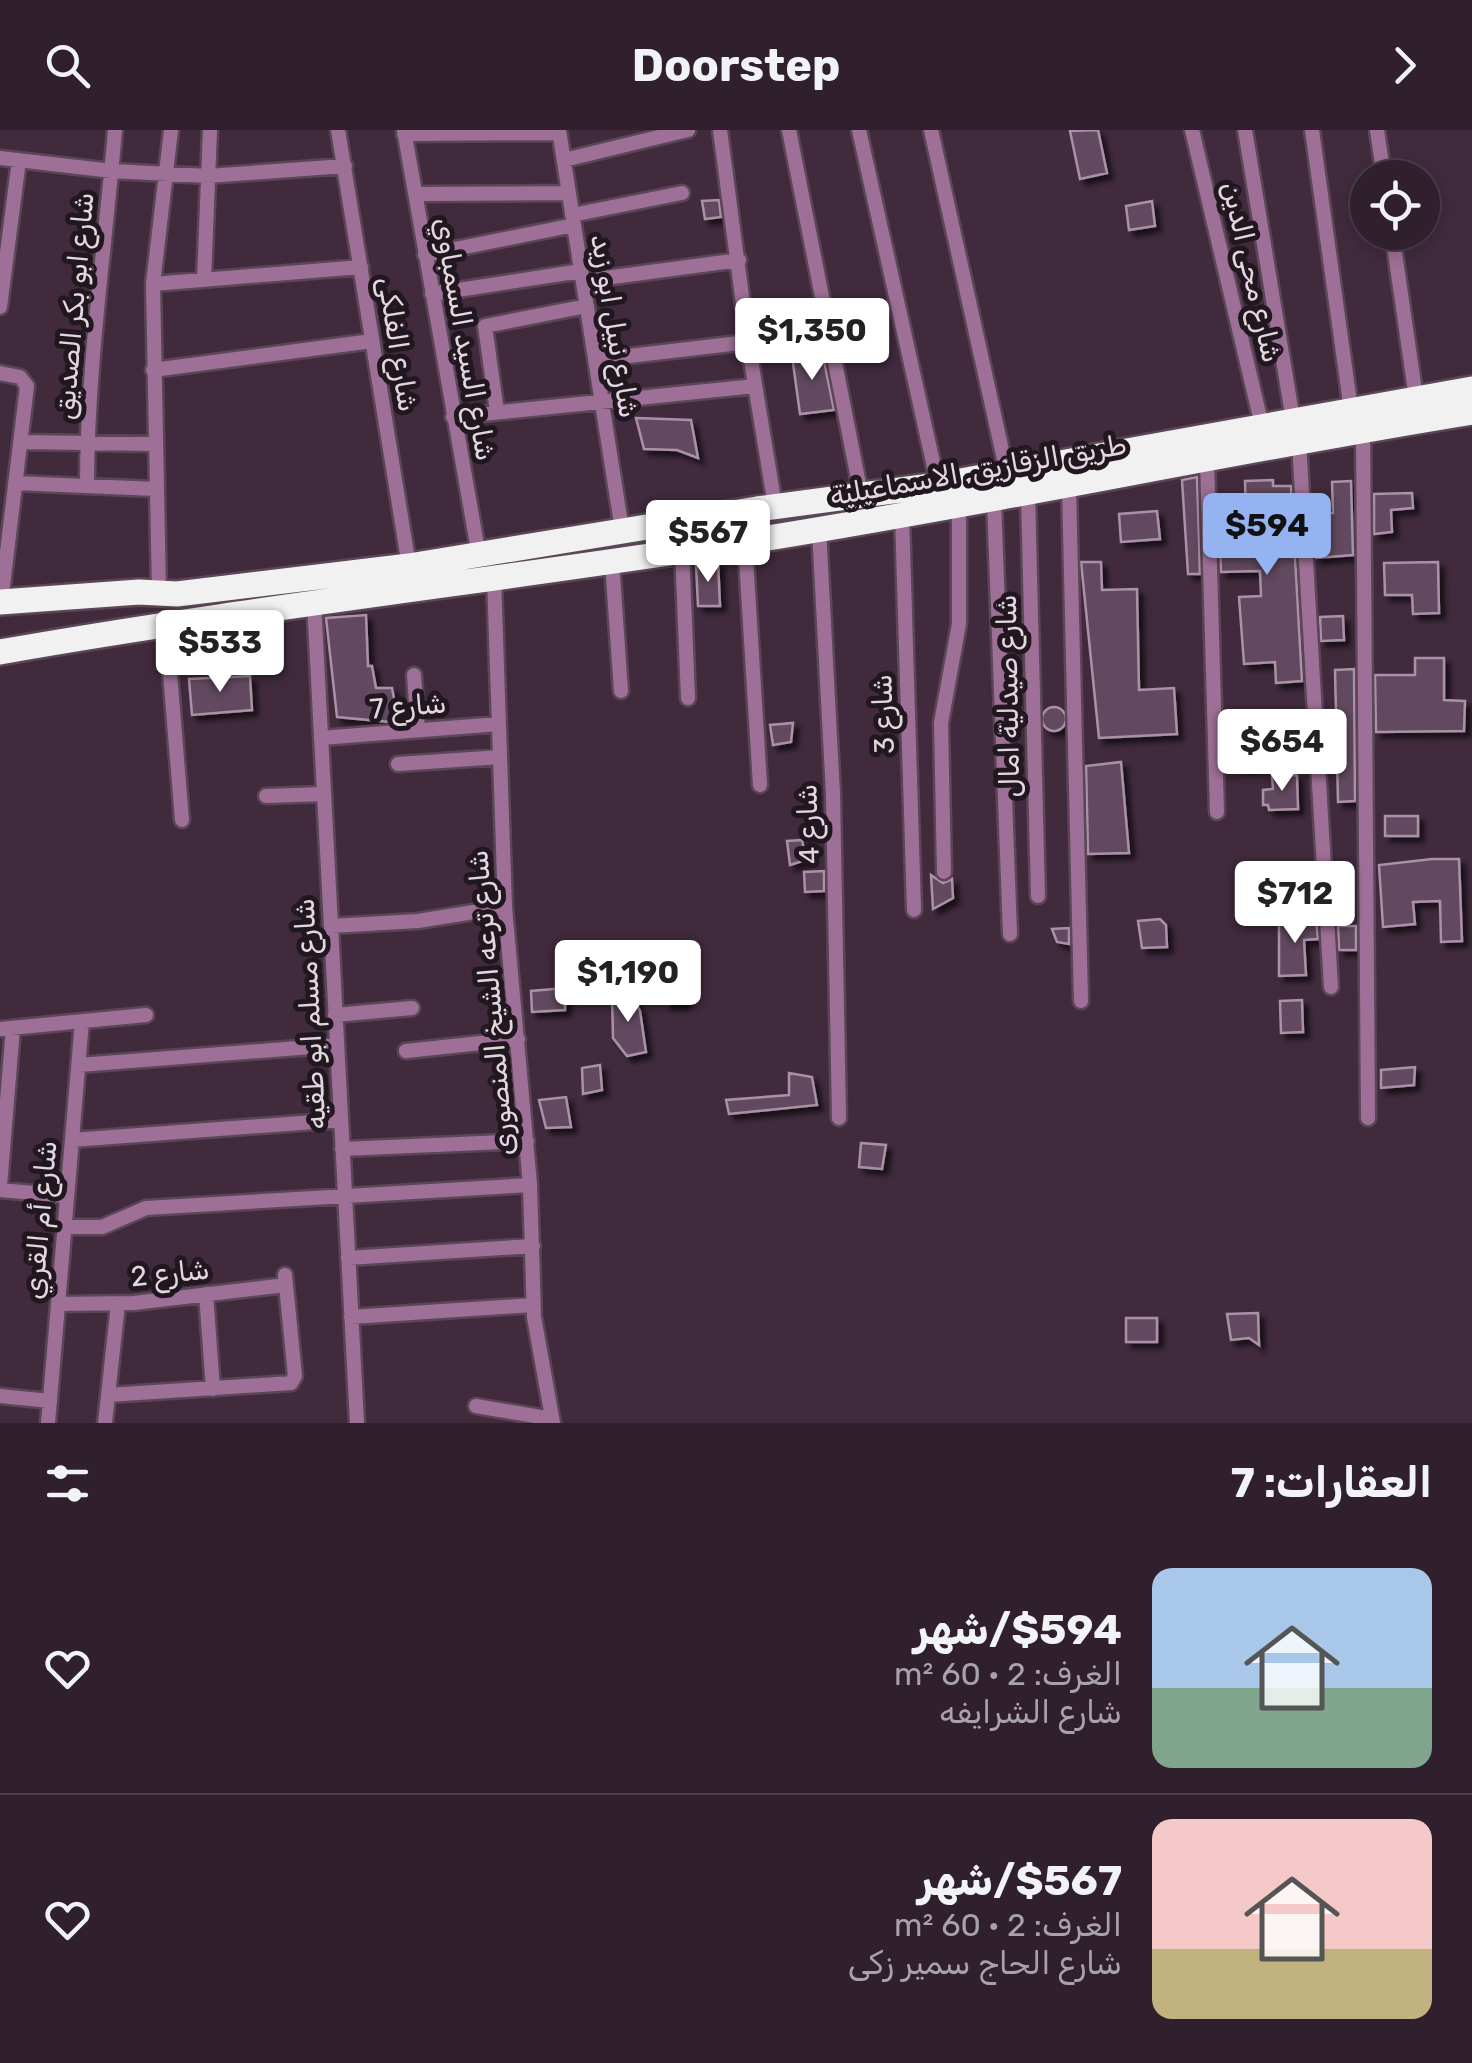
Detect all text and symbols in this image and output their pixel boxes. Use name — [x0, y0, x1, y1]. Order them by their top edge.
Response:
icon: search — [40, 38, 95, 93]
icon: forward — [1377, 38, 1432, 93]
text: Doorstep — [632, 39, 840, 92]
map controls — [1350, 160, 1440, 250]
button: locate — [1350, 160, 1440, 250]
street label: شارع محى الدين — [1212, 178, 1289, 366]
street label: شارع ابو بكر الصديق — [48, 191, 103, 421]
street label: شارع السيد السمباوي — [424, 215, 503, 464]
street label: شارع نبيل ابو زيد — [581, 232, 646, 421]
street label: شارع الفلكى — [368, 274, 425, 414]
pin: $1,350 — [731, 298, 893, 383]
text: $1,350 — [757, 311, 867, 349]
street label: طريق الزقازيق, الاسماعيلية — [827, 428, 1129, 512]
pin: $594 — [1208, 493, 1326, 578]
pin: $567 — [649, 500, 767, 585]
text: $594 — [1225, 506, 1309, 544]
text: $567 — [668, 513, 748, 551]
street label: شارع صيدلية امال — [990, 594, 1029, 798]
pin: $533 — [161, 610, 279, 695]
text: $533 — [178, 623, 262, 661]
street label: شارع 3 — [865, 674, 904, 754]
street label: شارع 7 — [368, 686, 448, 729]
pin: $654 — [1223, 709, 1341, 794]
text: $654 — [1240, 722, 1324, 760]
street label: شارع 4 — [790, 783, 829, 865]
street label: شارع ترعه الشيخ المنصورى — [461, 848, 524, 1157]
pin: $712 — [1236, 861, 1354, 946]
text: $712 — [1257, 874, 1333, 912]
street label: شارع مسلم ابو طقيه — [287, 897, 336, 1130]
pin: $1,190 — [547, 940, 709, 1025]
text: $1,190 — [577, 953, 679, 991]
street label: شارع أم القري — [17, 1139, 66, 1301]
street label: شارع 2 — [129, 1252, 211, 1297]
icon: filters — [40, 1456, 95, 1511]
text: العقارات: 7 — [1231, 1458, 1432, 1508]
text: $594/شهر — [914, 1605, 1122, 1655]
icon: home — [1232, 1608, 1352, 1728]
icon: heart — [40, 1641, 95, 1696]
text: الغرف: 2 · 60 m² — [894, 1655, 1122, 1693]
text: شارع الشرايفه — [939, 1693, 1122, 1731]
text: $567/شهر — [918, 1856, 1122, 1906]
icon: home — [1232, 1859, 1352, 1979]
icon: heart — [40, 1892, 95, 1947]
text: الغرف: 2 · 60 m² — [894, 1906, 1122, 1944]
text: شارع الحاج سمير زكى — [848, 1944, 1122, 1982]

